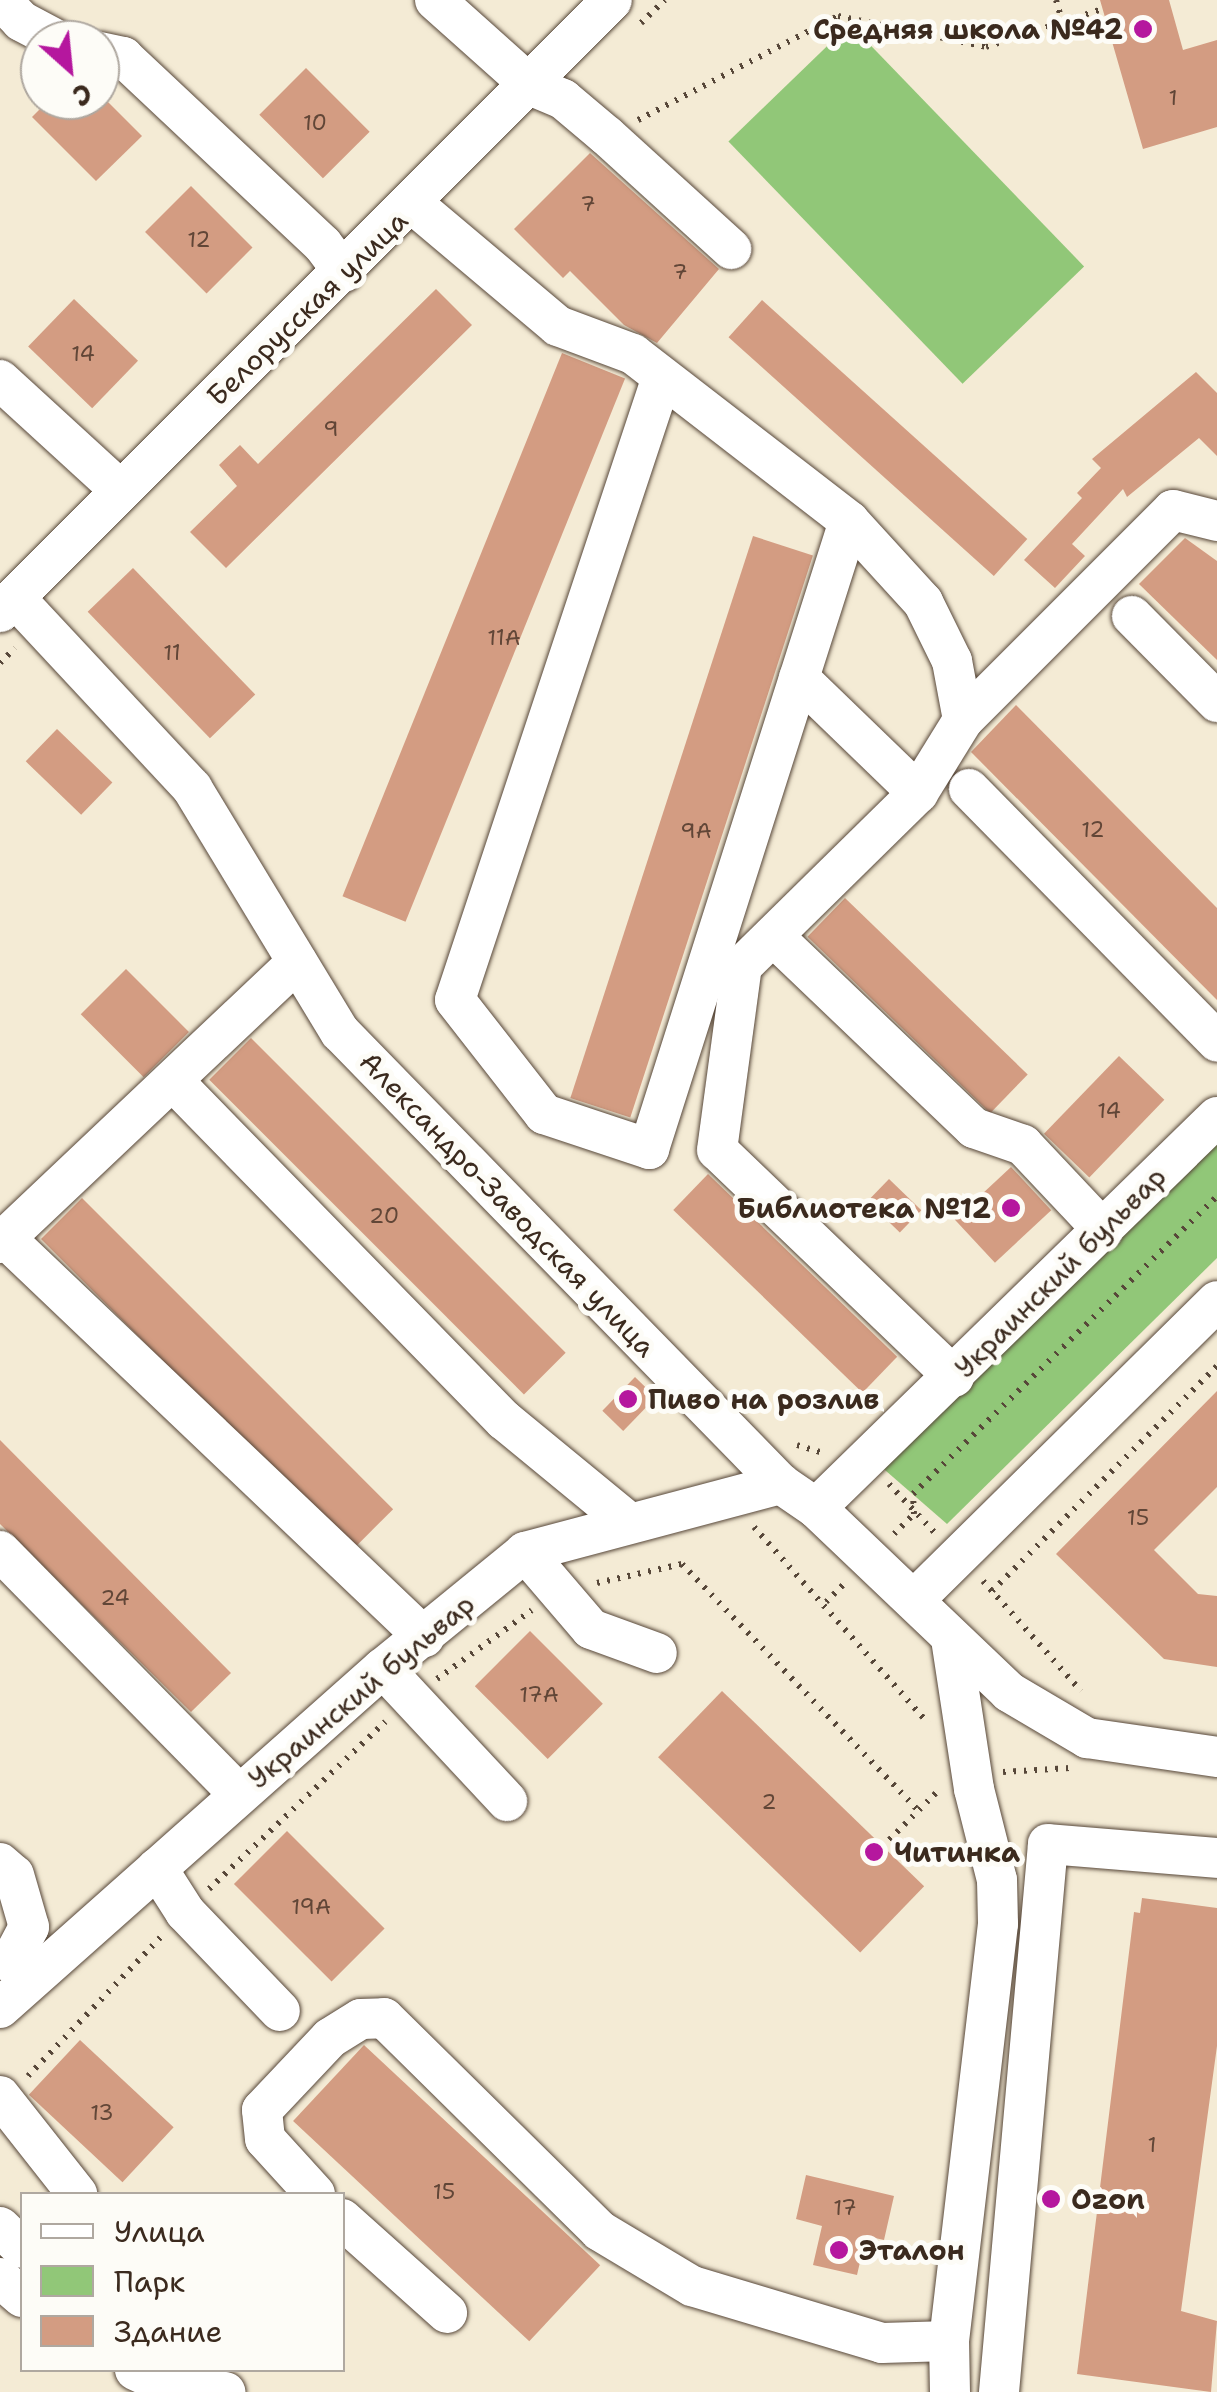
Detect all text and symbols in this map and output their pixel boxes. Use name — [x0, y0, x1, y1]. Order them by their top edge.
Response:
place label: Средняя школа №42 — [813, 12, 1123, 46]
marker: Средняя школа №42 — [1132, 18, 1154, 40]
north arrow — [20, 20, 120, 120]
text: С — [66, 74, 99, 116]
house number: 1 — [1168, 85, 1178, 111]
house number: 10 — [303, 110, 327, 136]
house number: 7 — [580, 191, 596, 217]
street label: Белорусская улица — [200, 204, 414, 412]
house number: 12 — [187, 227, 211, 253]
house number: 7 — [672, 259, 688, 285]
house number: 14 — [71, 341, 95, 367]
house number: 9 — [323, 416, 339, 442]
house number: 11А — [487, 625, 521, 651]
house number: 11 — [163, 640, 181, 666]
house number: 12 — [1081, 817, 1105, 843]
house number: 9А — [680, 818, 712, 844]
street label: Александро-Заводская улица — [353, 1044, 663, 1364]
house number: 14 — [1097, 1098, 1121, 1124]
street label: Украинский бульвар — [947, 1159, 1173, 1385]
place label: Библиотека №12 — [737, 1191, 991, 1225]
marker: Библиотека №12 — [1000, 1197, 1022, 1219]
house number: 20 — [369, 1203, 399, 1229]
place label: Пиво на розлив — [648, 1382, 879, 1416]
marker: Пиво на розлив — [617, 1388, 639, 1410]
house number: 15 — [1127, 1505, 1149, 1531]
house number: 24 — [100, 1585, 130, 1611]
street label: Украинский бульвар — [241, 1587, 481, 1795]
house number: 17А — [519, 1682, 559, 1708]
house number: 2 — [761, 1789, 777, 1815]
place label: Читинка — [894, 1835, 1020, 1869]
marker: Читинка — [863, 1841, 885, 1863]
house number: 19А — [291, 1894, 331, 1920]
house number: 13 — [90, 2100, 114, 2126]
house number: 1 — [1147, 2132, 1157, 2158]
house number: 15 — [433, 2179, 455, 2205]
place label: Ozon — [1071, 2182, 1145, 2216]
marker: Ozon — [1040, 2188, 1062, 2210]
legend — [20, 2192, 345, 2372]
house number: 17 — [833, 2195, 857, 2221]
text: Улица — [114, 2211, 205, 2252]
place label: Эталон — [859, 2233, 965, 2267]
marker: Эталон — [828, 2239, 850, 2261]
text: Парк — [114, 2261, 185, 2302]
text: Здание — [114, 2311, 223, 2352]

